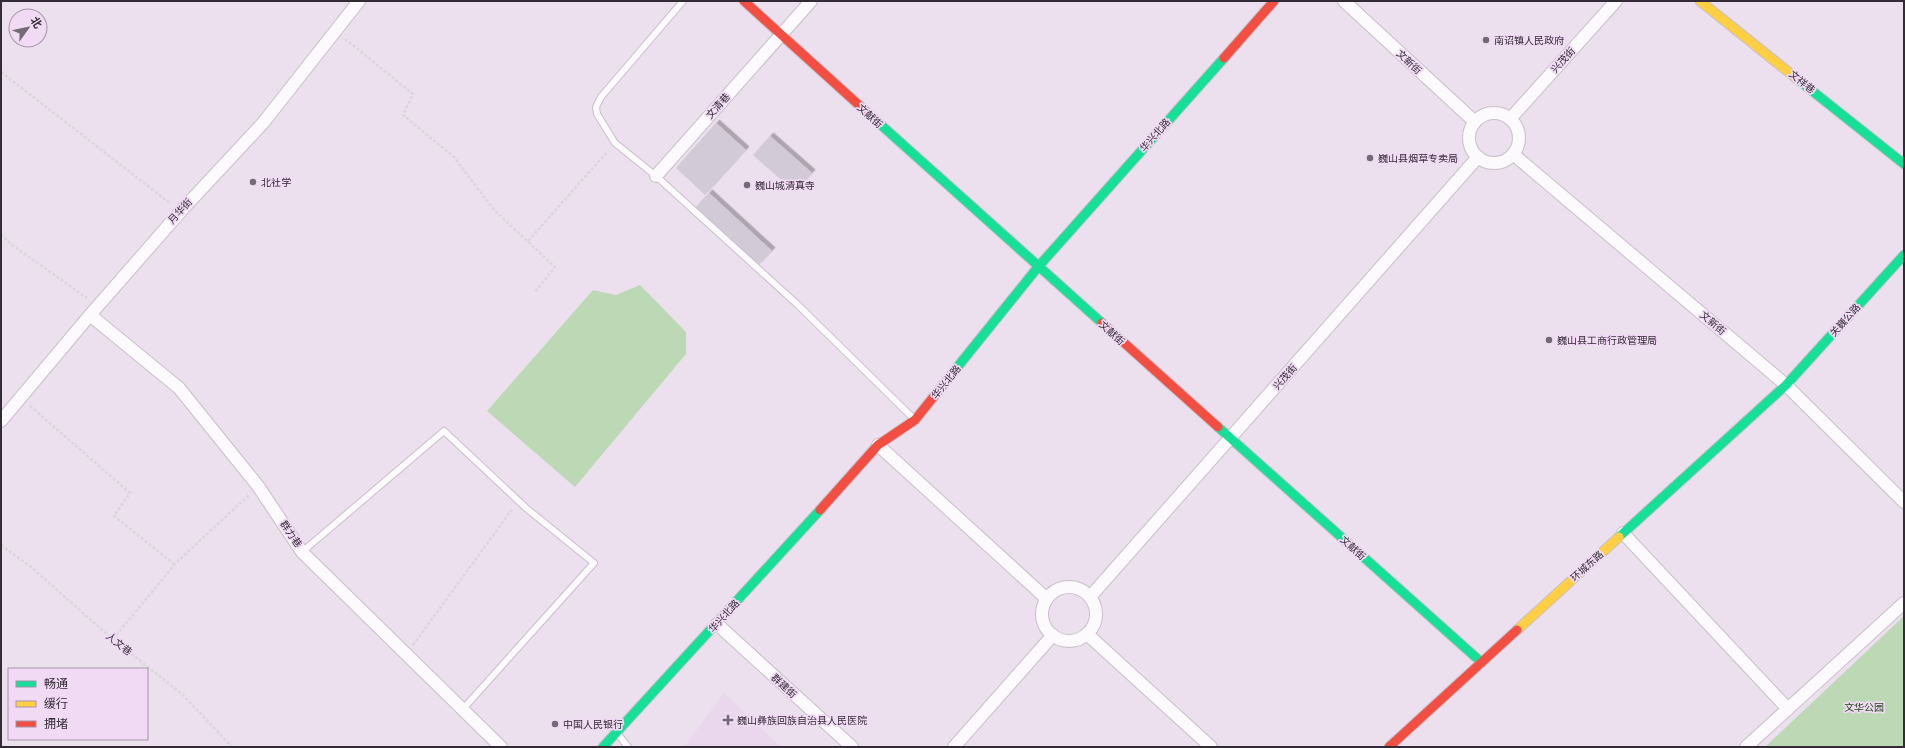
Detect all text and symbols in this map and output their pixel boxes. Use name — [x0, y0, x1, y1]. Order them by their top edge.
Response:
north arrow — [8, 8, 48, 48]
text: 北 — [28, 15, 44, 30]
marker: 南诏镇人民政府 — [1481, 35, 1491, 45]
place label: 南诏镇人民政府 — [1494, 35, 1564, 46]
street label: 兴茂街 — [1549, 45, 1577, 75]
street label: 文新街 — [1394, 48, 1424, 76]
street label: 文祥巷 — [1787, 68, 1817, 96]
street label: 文清巷 — [704, 91, 732, 121]
street label: 文献街 — [855, 102, 885, 130]
street label: 华兴北路 — [1138, 116, 1172, 154]
marker: 巍山县烟草专卖局 — [1365, 153, 1375, 163]
place label: 巍山县烟草专卖局 — [1378, 153, 1458, 164]
marker: 北社学 — [248, 177, 258, 187]
place label: 北社学 — [261, 177, 291, 188]
marker: 巍山城清真寺 — [742, 180, 752, 190]
place label: 巍山城清真寺 — [755, 180, 815, 191]
street label: 月华街 — [166, 196, 194, 226]
street label: 关巍公路 — [1828, 301, 1862, 339]
street label: 文新街 — [1698, 309, 1728, 337]
street label: 文献街 — [1097, 319, 1127, 347]
marker: 巍山县工商行政管理局 — [1544, 335, 1554, 345]
place label: 巍山县工商行政管理局 — [1557, 335, 1657, 346]
street label: 兴茂街 — [1271, 362, 1299, 392]
street label: 华兴北路 — [929, 363, 963, 401]
street label: 群力巷 — [278, 518, 304, 550]
street label: 文献街 — [1338, 534, 1368, 562]
street label: 环城东路 — [1568, 549, 1606, 583]
street label: 华兴北路 — [707, 597, 741, 635]
street label: 人文巷 — [104, 630, 134, 658]
legend — [8, 668, 148, 740]
street label: 群建街 — [769, 672, 799, 700]
text: 畅通 — [44, 677, 68, 690]
text: 缓行 — [44, 697, 68, 710]
park label: 文华公园 — [1844, 702, 1884, 713]
marker: 巍山彝族回族自治县人民医院 — [722, 714, 734, 726]
place label: 巍山彝族回族自治县人民医院 — [737, 715, 867, 726]
text: 拥堵 — [44, 717, 68, 730]
marker: 中国人民银行 — [550, 719, 560, 729]
place label: 中国人民银行 — [563, 719, 623, 730]

